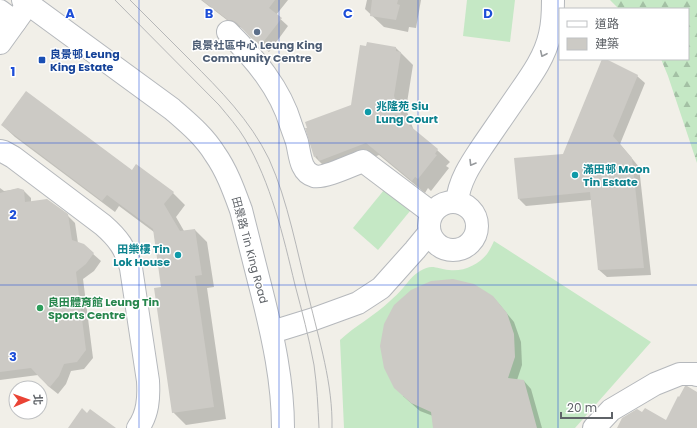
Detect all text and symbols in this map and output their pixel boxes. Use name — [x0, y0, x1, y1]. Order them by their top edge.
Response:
text: A — [65, 4, 75, 23]
text: B — [205, 4, 214, 23]
text: C — [343, 4, 353, 23]
text: D — [483, 4, 493, 23]
legend — [559, 8, 689, 60]
text: 道路 — [595, 15, 619, 32]
marker: 良景社區中心 Leung King Community Centre — [252, 27, 262, 37]
text: 建築 — [595, 35, 619, 52]
place label: 良景社區中心 Leung King Community Centre — [192, 37, 322, 66]
place label: 良景邨 Leung King Estate — [50, 46, 120, 75]
one-way arrow — [540, 50, 548, 58]
marker: 良景邨 Leung King Estate — [37, 55, 47, 65]
text: 1 — [11, 62, 15, 81]
place label: 兆隆苑 Siu Lung Court — [376, 98, 438, 127]
marker: 兆隆苑 Siu Lung Court — [363, 107, 373, 117]
one-way arrow — [470, 159, 477, 166]
place label: 滿田邨 Moon Tin Estate — [583, 161, 650, 190]
marker: 滿田邨 Moon Tin Estate — [570, 170, 580, 180]
street label: 田景路 Tin King Road — [228, 195, 272, 305]
text: 2 — [9, 205, 17, 224]
place label: 田樂樓 Tin Lok House — [113, 241, 170, 270]
marker: 田樂樓 Tin Lok House — [173, 250, 183, 260]
place label: 良田體育館 Leung Tin Sports Centre — [48, 294, 159, 323]
marker: 良田體育館 Leung Tin Sports Centre — [35, 303, 45, 313]
text: 3 — [9, 347, 17, 366]
north arrow — [8, 380, 48, 420]
text: 北 — [30, 394, 46, 405]
scale bar — [561, 394, 612, 420]
text: 20 m — [567, 399, 597, 416]

